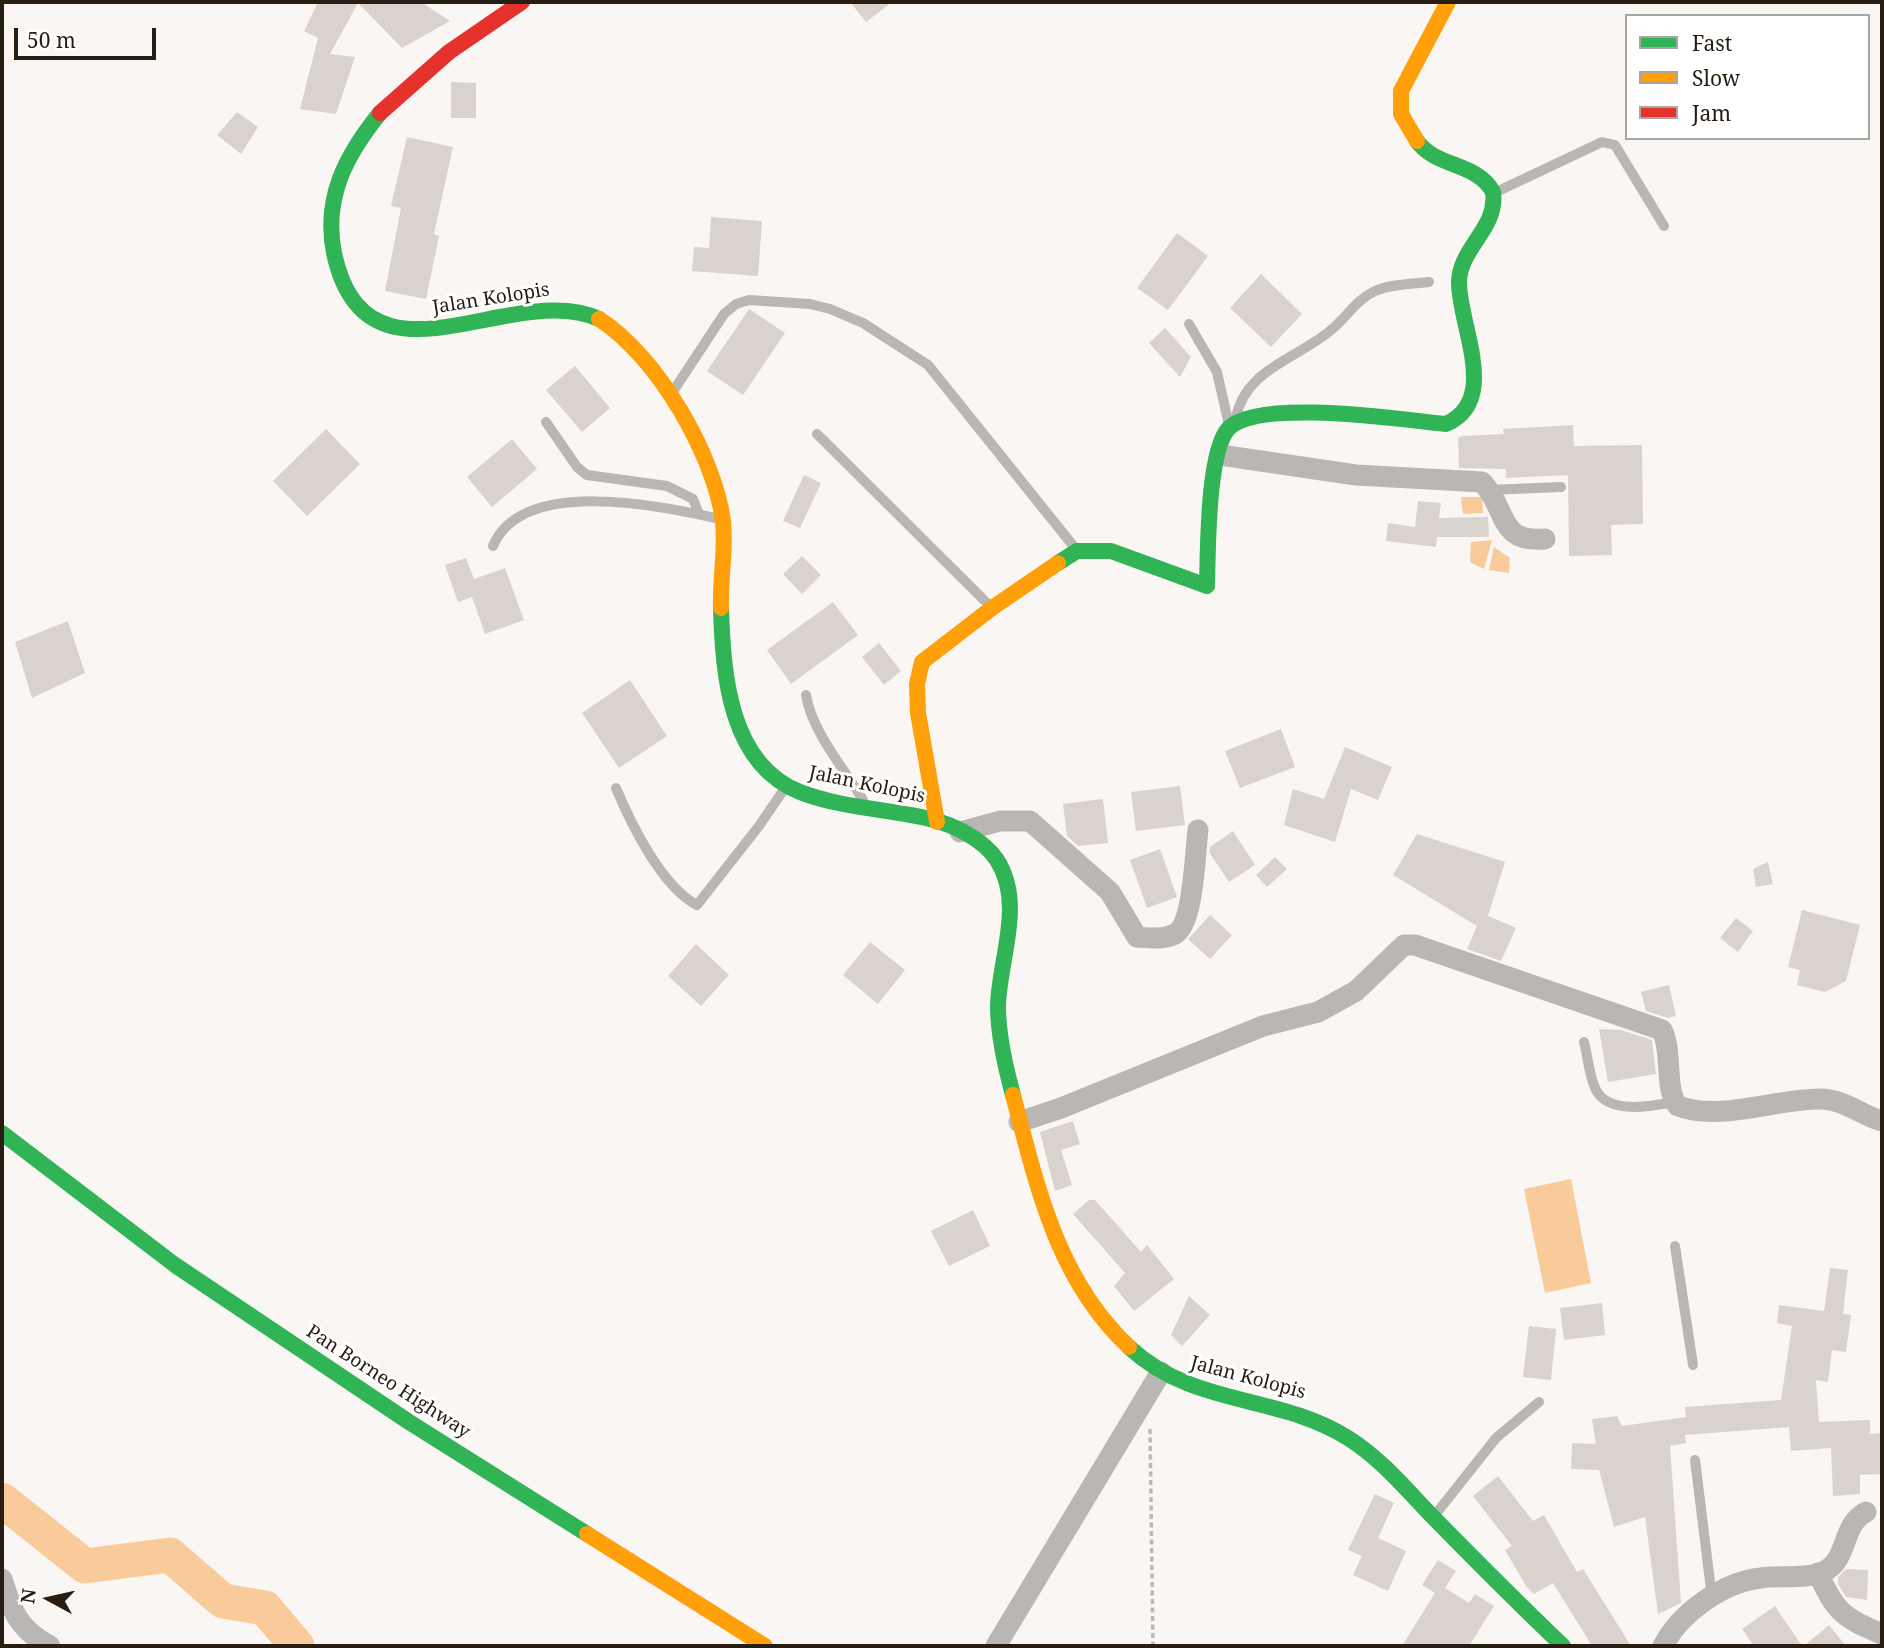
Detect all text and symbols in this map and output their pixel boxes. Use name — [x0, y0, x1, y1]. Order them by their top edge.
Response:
scale bar — [18, 14, 159, 58]
legend — [1625, 14, 1870, 140]
text: 50 m — [27, 26, 76, 54]
text: Fast — [1692, 29, 1732, 57]
text: Slow — [1692, 64, 1740, 92]
text: Jam — [1692, 99, 1731, 127]
street label: Jalan Kolopis — [431, 278, 551, 320]
street label: Jalan Kolopis — [807, 762, 927, 808]
street label: Pan Borneo Highway — [302, 1320, 474, 1444]
street label: Jalan Kolopis — [1188, 1352, 1308, 1404]
north arrow — [14, 1564, 84, 1634]
text: N — [14, 1587, 42, 1605]

